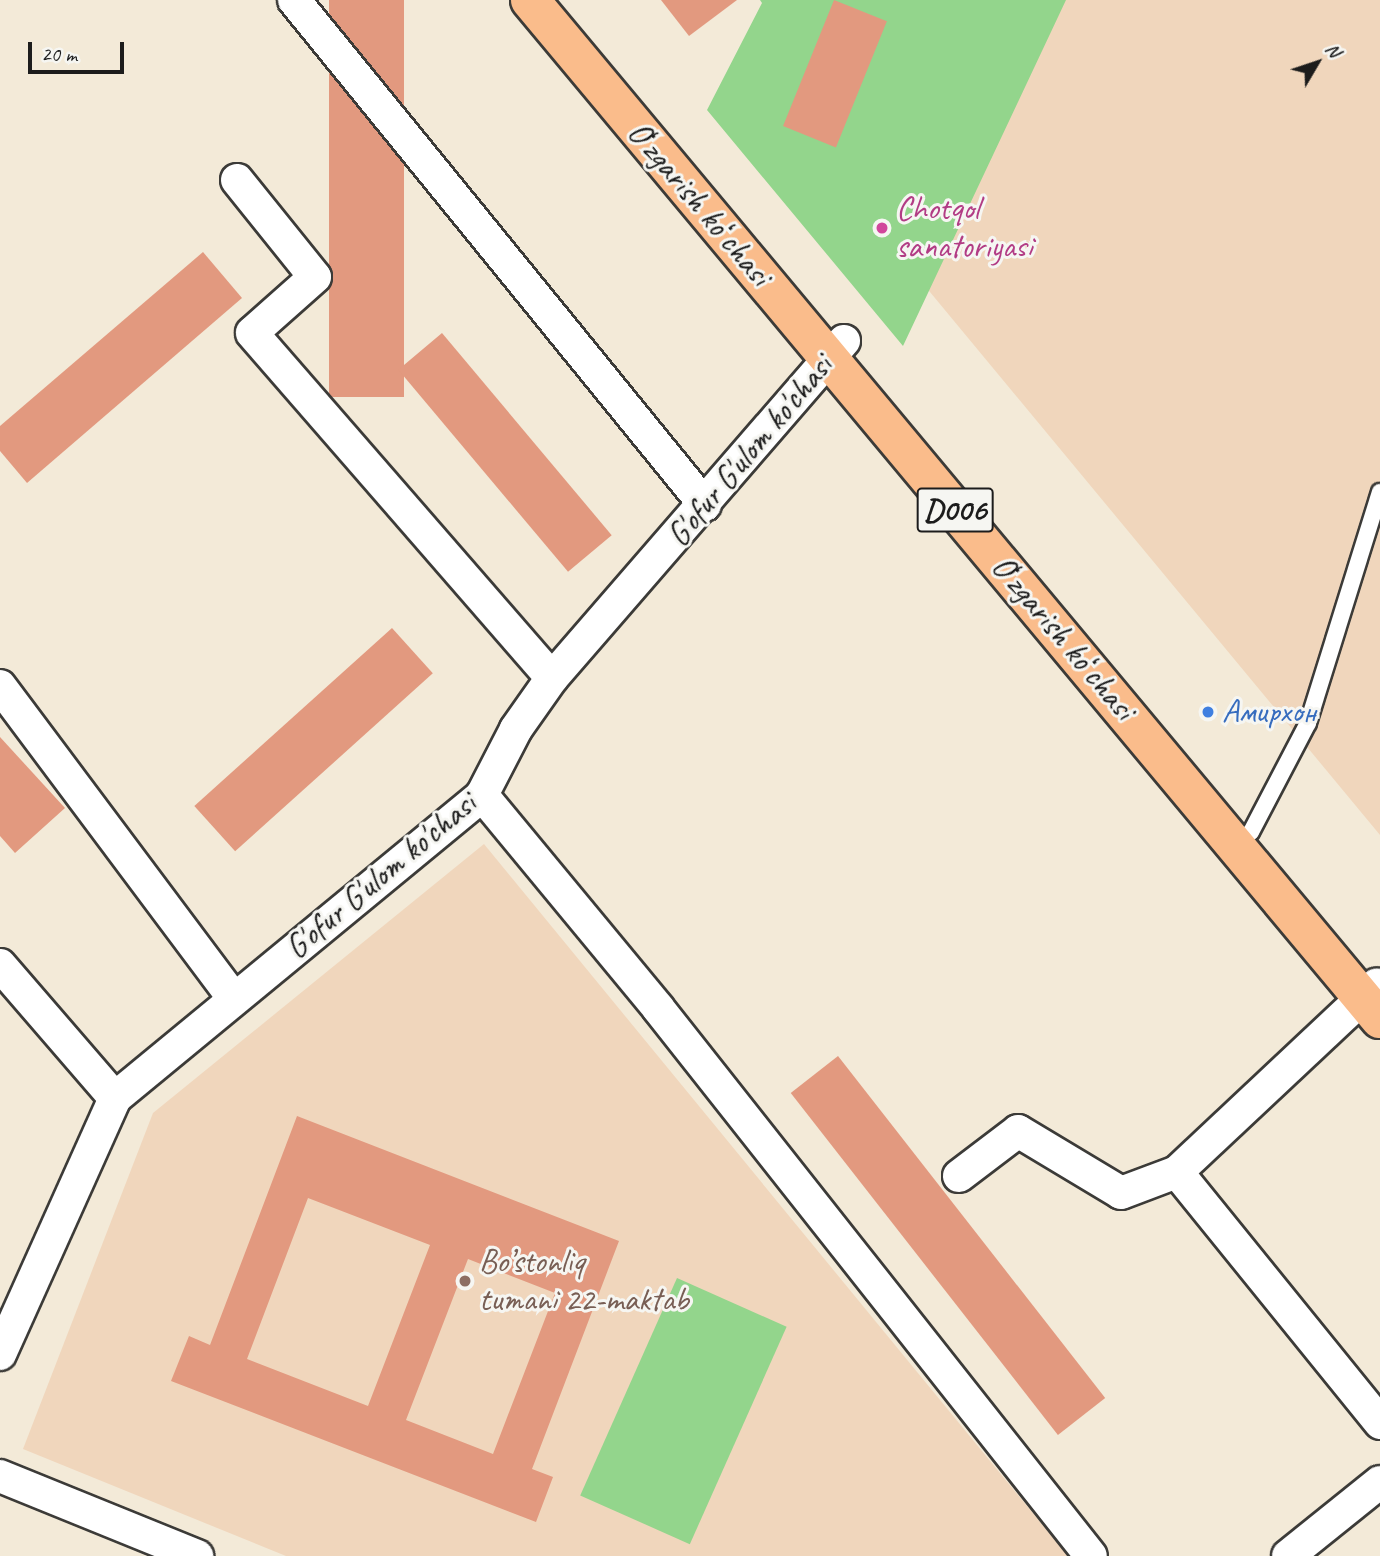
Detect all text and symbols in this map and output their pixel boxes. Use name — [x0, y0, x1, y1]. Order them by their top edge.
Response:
scale bar — [32, 28, 128, 72]
north arrow — [1282, 28, 1352, 98]
text: N — [1320, 38, 1346, 62]
text: 20 m — [41, 41, 77, 67]
street label: Oʻzgarish koʻchasi — [619, 114, 779, 294]
place label: Chotqol sanatoriyasi — [896, 189, 1032, 267]
marker: Chotqol sanatoriyasi — [874, 220, 890, 236]
street label: G'ofur G'ulom ko'chasi — [658, 347, 842, 555]
road number: D006 — [916, 482, 993, 538]
street label: Oʻzgarish koʻchasi — [983, 548, 1143, 728]
place label: Амирхон — [1222, 692, 1316, 732]
marker: Амирхон — [1200, 704, 1216, 720]
street label: G'ofur G'ulom ko'chasi — [277, 784, 485, 968]
place label: Bo’stonliq tumani 22-maktab — [479, 1242, 688, 1320]
marker: Bo’stonliq tumani 22-maktab — [457, 1273, 473, 1289]

